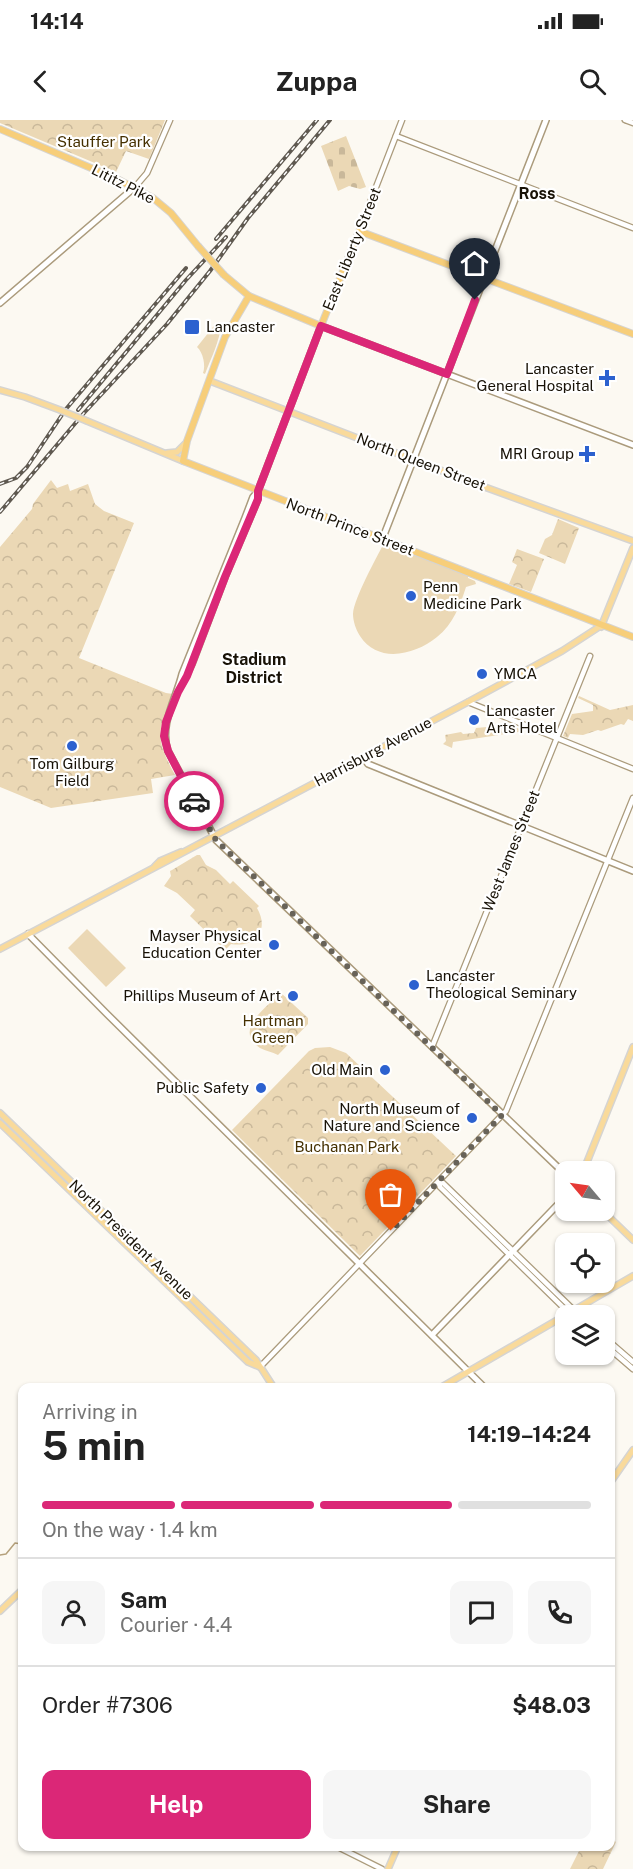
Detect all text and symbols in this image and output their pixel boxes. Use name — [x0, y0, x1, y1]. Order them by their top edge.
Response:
text: 14:14 — [30, 8, 84, 34]
icon: back — [24, 65, 57, 98]
text: Zuppa — [275, 65, 358, 97]
icon: search — [576, 65, 609, 98]
park label: Stauffer Park — [57, 133, 151, 150]
street label: Lititz Pike — [89, 160, 158, 207]
district label: Ross — [519, 184, 555, 203]
street label: East Liberty Street — [319, 185, 384, 313]
pin — [449, 238, 500, 300]
icon: home — [458, 247, 491, 280]
marker: Lancaster — [183, 318, 201, 336]
place label: Lancaster — [206, 318, 275, 335]
place label: Lancaster General Hospital — [477, 360, 594, 394]
marker: Lancaster General Hospital — [598, 369, 616, 387]
street label: North Queen Street — [354, 429, 488, 494]
place label: MRI Group — [500, 445, 574, 462]
marker: MRI Group — [578, 445, 596, 463]
street label: North Prince Street — [284, 494, 417, 559]
place label: Penn Medicine Park — [423, 578, 522, 612]
marker: Penn Medicine Park — [404, 589, 418, 603]
district label: Stadium District — [222, 650, 286, 687]
place label: YMCA — [494, 665, 538, 682]
marker: YMCA — [475, 667, 489, 681]
place label: Lancaster Arts Hotel — [486, 702, 558, 736]
street label: Harrisburg Avenue — [311, 713, 434, 790]
marker: Lancaster Arts Hotel — [467, 713, 481, 727]
marker: Tom Gilburg Field — [65, 739, 79, 753]
place label: Tom Gilburg Field — [30, 755, 114, 789]
courier — [164, 771, 224, 831]
icon: car — [178, 785, 211, 818]
street label: West James Street — [478, 787, 543, 914]
place label: Mayser Physical Education Center — [142, 927, 262, 961]
marker: Mayser Physical Education Center — [267, 938, 281, 952]
place label: Lancaster Theological Seminary — [426, 967, 577, 1001]
marker: Lancaster Theological Seminary — [407, 978, 421, 992]
place label: Phillips Museum of Art — [123, 987, 281, 1004]
marker: Phillips Museum of Art — [286, 989, 300, 1003]
park label: Hartman Green — [242, 1012, 304, 1046]
place label: Old Main — [311, 1061, 373, 1078]
marker: Old Main — [378, 1063, 392, 1077]
place label: Public Safety — [156, 1079, 249, 1096]
marker: Public Safety — [254, 1081, 268, 1095]
place label: North Museum of Nature and Science — [323, 1100, 460, 1134]
marker: North Museum of Nature and Science — [465, 1111, 479, 1125]
park label: Buchanan Park — [295, 1138, 399, 1155]
north arrow — [555, 1161, 615, 1221]
map controls — [555, 1161, 615, 1365]
pin — [365, 1169, 416, 1231]
street label: North President Avenue — [66, 1176, 197, 1303]
icon: bag — [374, 1178, 407, 1211]
button: locate — [555, 1233, 615, 1293]
button: layers — [555, 1305, 615, 1365]
text: Arriving in — [42, 1400, 137, 1424]
text: 14:19–14:24 — [467, 1421, 591, 1447]
text: 5 min — [42, 1423, 146, 1469]
text: On the way · 1.4 km — [42, 1518, 218, 1542]
button: person — [42, 1581, 105, 1644]
button: chat — [450, 1581, 513, 1644]
button: phone — [528, 1581, 591, 1644]
text: Sam — [120, 1587, 167, 1613]
text: Courier · 4.4 — [120, 1613, 232, 1637]
text: Order #7306 — [42, 1692, 173, 1718]
text: $48.03 — [512, 1692, 591, 1718]
button: Help — [42, 1770, 311, 1839]
button: Share — [323, 1770, 591, 1839]

